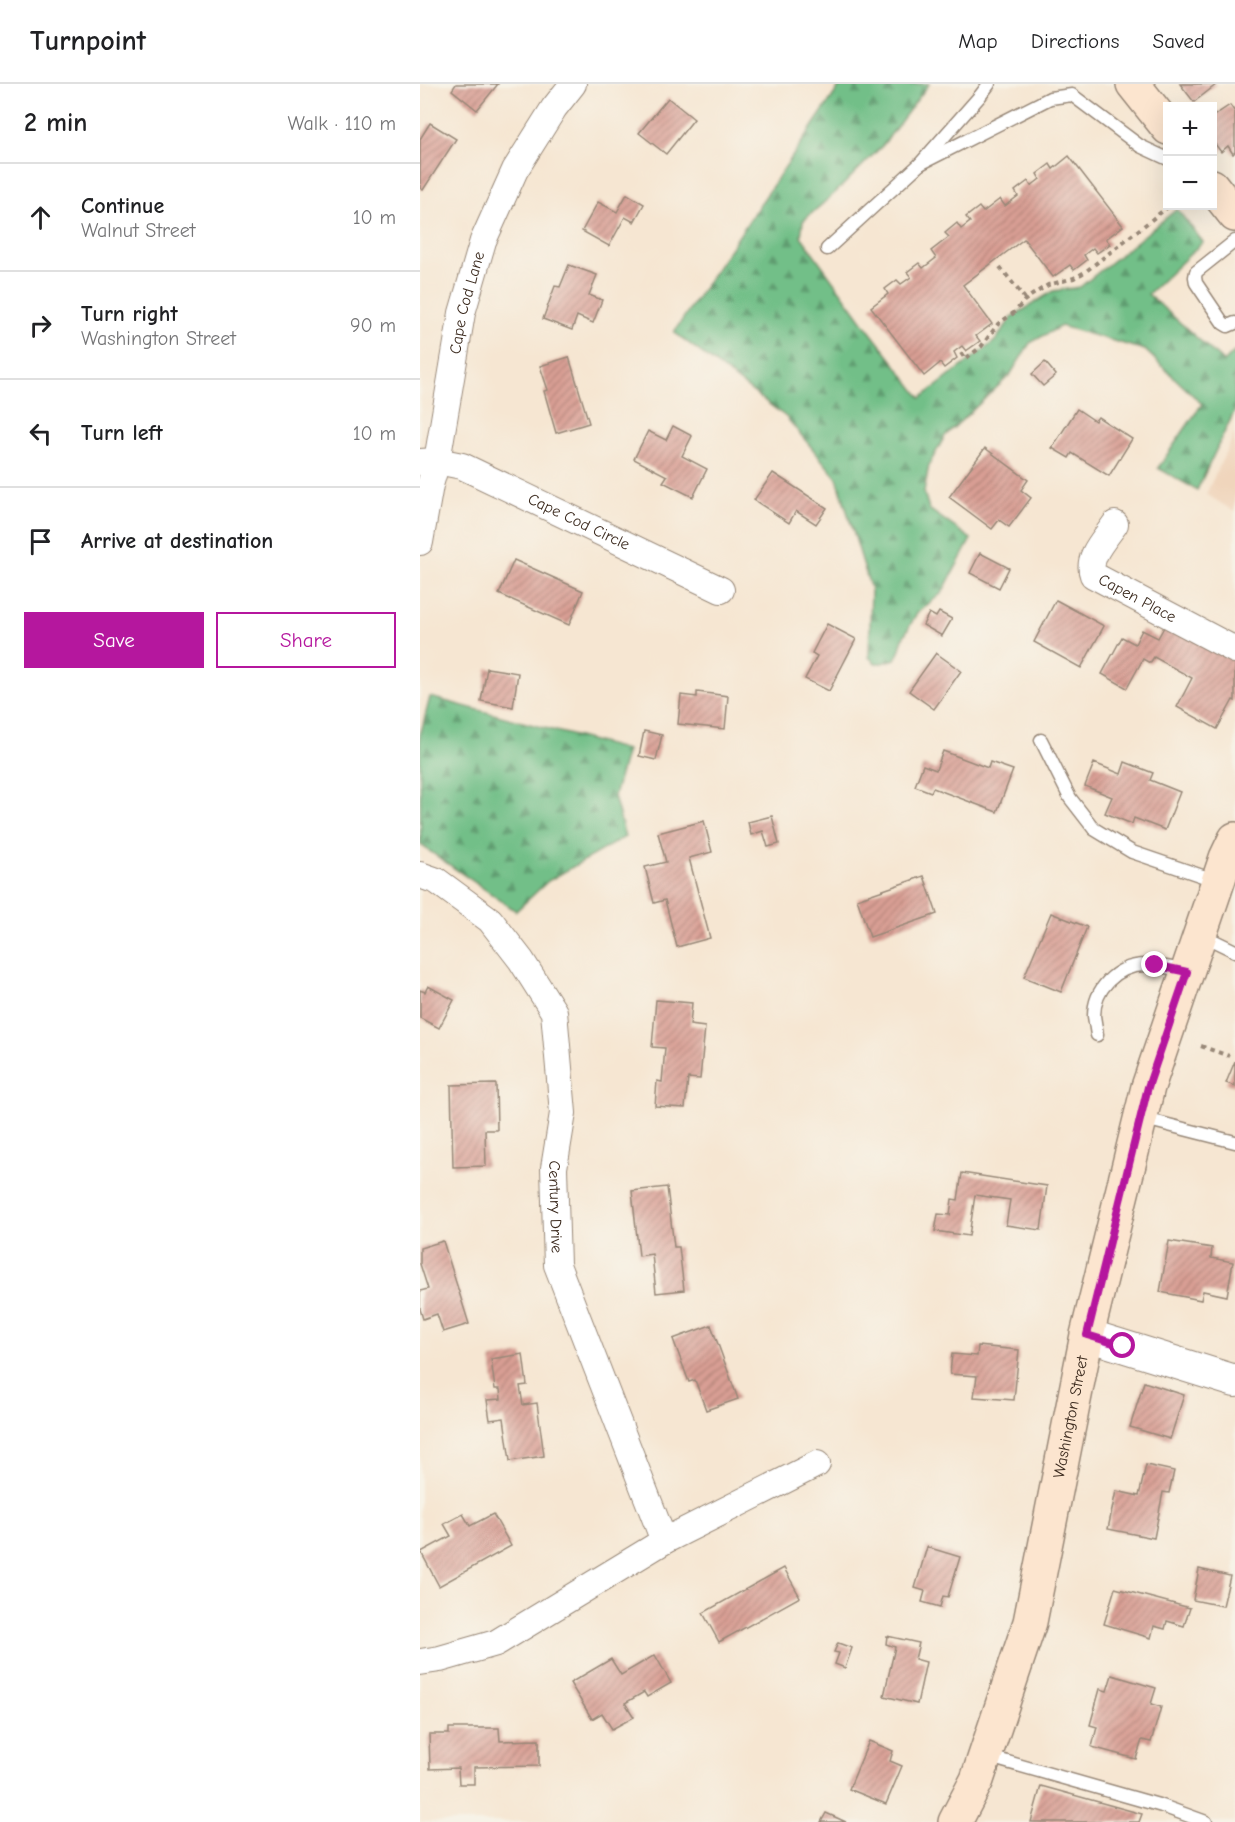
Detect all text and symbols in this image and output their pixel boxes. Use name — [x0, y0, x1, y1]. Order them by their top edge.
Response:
text: Turnpoint — [30, 25, 146, 57]
text: Map — [958, 29, 998, 53]
text: Directions — [1031, 29, 1120, 53]
text: Saved — [1153, 29, 1205, 53]
map controls — [1163, 102, 1217, 210]
button: + — [1163, 102, 1217, 156]
text: 2 min — [24, 108, 87, 138]
text: Walk · 110 m — [288, 112, 396, 135]
button: − — [1163, 156, 1217, 210]
text: Continue — [81, 193, 164, 219]
icon: ahead — [24, 201, 57, 234]
text: 10 m — [353, 206, 396, 229]
text: Walnut Street — [81, 219, 195, 242]
street label: Cape Cod Lane — [446, 249, 488, 355]
text: Turn right — [81, 301, 178, 327]
icon: right — [24, 309, 57, 342]
text: 90 m — [350, 314, 396, 337]
text: Washington Street — [81, 327, 236, 350]
icon: left — [24, 417, 57, 450]
text: Turn left — [81, 420, 163, 446]
text: 10 m — [353, 422, 396, 445]
street label: Cape Cod Circle — [525, 490, 633, 554]
icon: arrive — [24, 525, 57, 558]
text: Arrive at destination — [81, 528, 273, 554]
street label: Capen Place — [1095, 571, 1179, 626]
button: Save — [24, 612, 204, 668]
button: Share — [216, 612, 396, 668]
route end — [1141, 951, 1167, 977]
street label: Century Drive — [545, 1159, 566, 1254]
route start — [1109, 1332, 1135, 1358]
street label: Washington Street — [1050, 1354, 1092, 1480]

